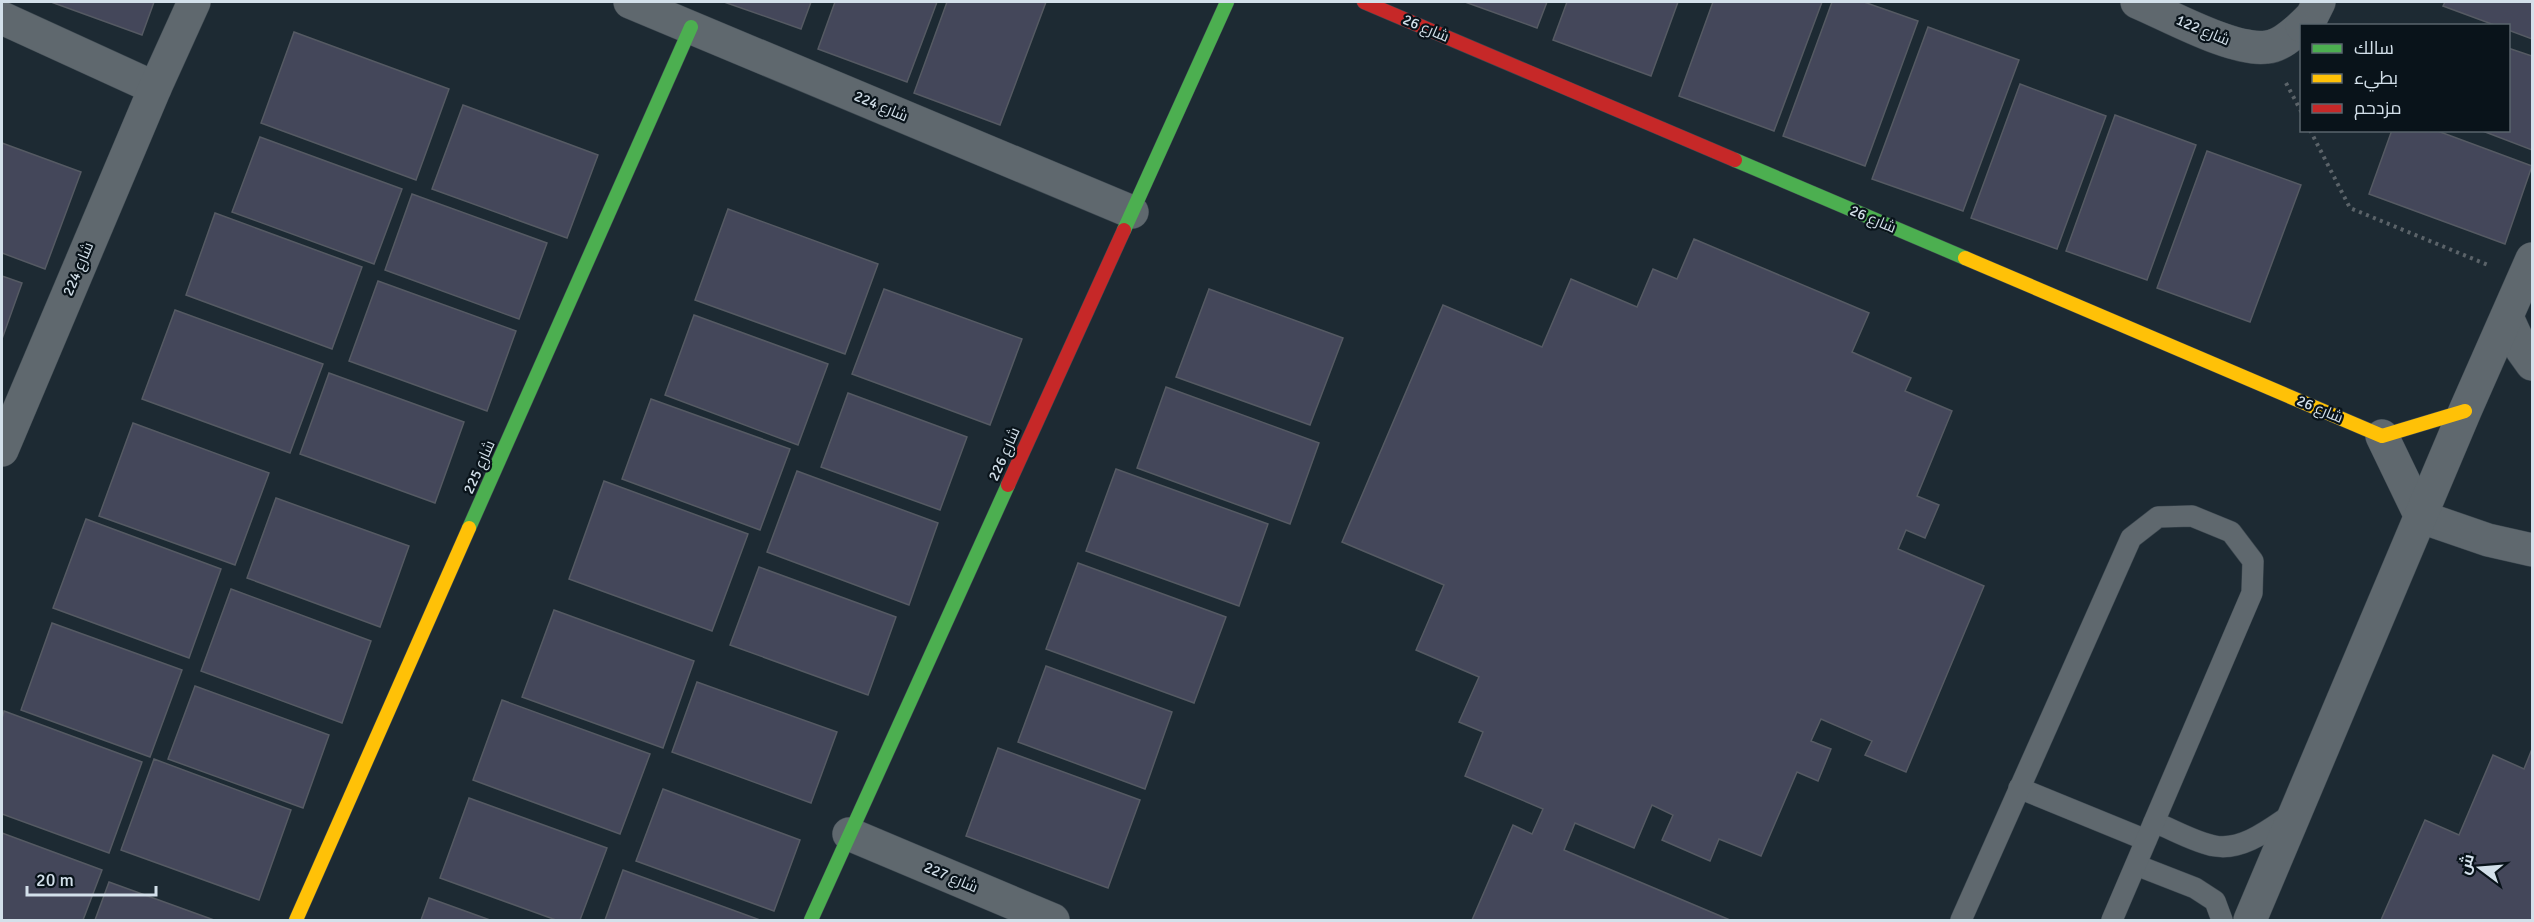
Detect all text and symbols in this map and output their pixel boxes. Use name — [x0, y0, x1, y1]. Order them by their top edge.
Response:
street label: شارع 26 — [1399, 10, 1452, 48]
street label: شارع 122 — [2173, 11, 2233, 51]
legend — [2300, 24, 2510, 132]
text: سالك — [2354, 37, 2394, 59]
text: بطيء — [2354, 67, 2398, 92]
street label: شارع 224 — [851, 87, 911, 127]
text: مزدحم — [2354, 97, 2402, 120]
street label: شارع 26 — [1846, 201, 1899, 239]
street label: شارع 224 — [59, 239, 99, 299]
street label: شارع 26 — [2293, 391, 2346, 429]
street label: شارع 226 — [984, 424, 1026, 484]
street label: شارع 225 — [459, 437, 501, 497]
north arrow — [2450, 838, 2510, 898]
text: ش — [2454, 852, 2479, 877]
street label: شارع 227 — [921, 858, 981, 898]
scale bar — [27, 859, 156, 897]
text: 20 m — [36, 869, 74, 891]

